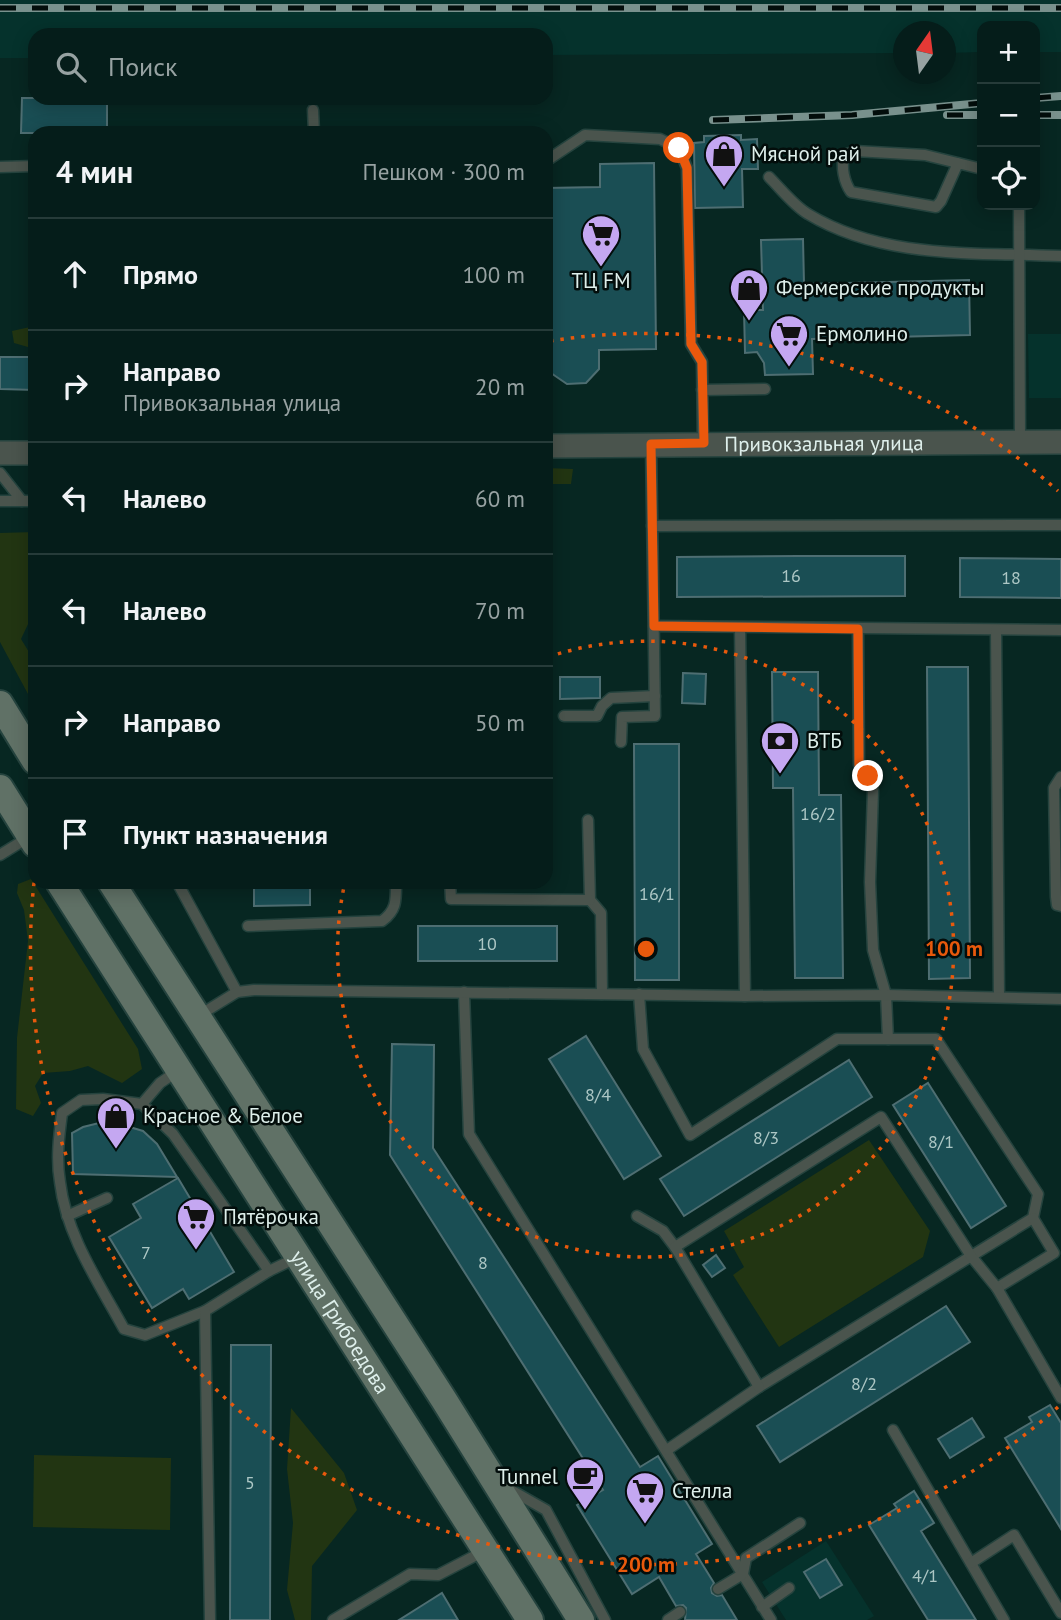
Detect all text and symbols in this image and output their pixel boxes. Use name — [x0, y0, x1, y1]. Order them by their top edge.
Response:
north arrow — [893, 21, 956, 84]
map controls — [977, 21, 1040, 210]
button: + — [977, 21, 1040, 84]
search box — [28, 28, 553, 105]
icon: search — [52, 48, 90, 86]
text: Поиск — [108, 50, 177, 83]
button: − — [977, 84, 1040, 147]
route start — [663, 132, 694, 163]
shop icon: Мясной рай — [703, 133, 745, 188]
place label: Мясной рай — [751, 140, 860, 167]
button: locate — [977, 147, 1040, 210]
text: 4 мин — [56, 152, 133, 191]
text: Пешком · 300 m — [362, 157, 525, 186]
supermarket icon: ТЦ FM — [580, 213, 622, 268]
icon: ahead — [56, 255, 94, 293]
text: Прямо — [123, 258, 198, 291]
text: 100 m — [463, 260, 525, 289]
place label: ТЦ FM — [571, 267, 631, 294]
shop icon: Фермерские продукты — [728, 267, 770, 322]
place label: Фермерские продукты — [776, 274, 984, 301]
supermarket icon: Ермолино — [768, 313, 810, 368]
place label: Ермолино — [816, 320, 908, 347]
text: Направо — [123, 355, 221, 388]
icon: right — [56, 367, 94, 405]
text: 20 m — [475, 372, 525, 401]
text: Привокзальная улица — [123, 388, 341, 417]
street label: Привокзальная улица — [724, 429, 924, 458]
icon: left — [56, 479, 94, 517]
text: Налево — [123, 482, 207, 515]
text: 60 m — [475, 484, 525, 513]
house number: 16 — [781, 564, 801, 587]
house number: 18 — [1001, 566, 1021, 589]
icon: left — [56, 591, 94, 629]
text: Налево — [123, 594, 207, 627]
text: 70 m — [475, 596, 525, 625]
icon: right — [56, 703, 94, 741]
text: Направо — [123, 706, 221, 739]
text: 50 m — [475, 708, 525, 737]
bank icon: ВТБ — [759, 720, 801, 775]
place label: ВТБ — [807, 727, 842, 754]
route end — [852, 760, 883, 791]
house number: 16/2 — [800, 802, 836, 825]
icon: arrive — [56, 815, 94, 853]
text: Пункт назначения — [123, 818, 328, 851]
house number: 16/1 — [639, 882, 675, 905]
house number: 10 — [477, 932, 497, 955]
text: 100 m — [925, 935, 983, 962]
centre of rings — [634, 937, 658, 961]
house number: 8/4 — [585, 1083, 611, 1106]
shop icon: Красное & Белое — [95, 1095, 137, 1150]
place label: Красное & Белое — [143, 1102, 303, 1129]
house number: 8/3 — [753, 1126, 779, 1149]
house number: 8/1 — [928, 1130, 954, 1153]
supermarket icon: Пятёрочка — [175, 1196, 217, 1251]
place label: Пятёрочка — [223, 1203, 319, 1230]
house number: 7 — [141, 1241, 151, 1264]
street label: улица Грибоедова — [284, 1245, 396, 1399]
house number: 8 — [478, 1251, 488, 1274]
house number: 8/2 — [851, 1372, 877, 1395]
cafe icon: Tunnel — [564, 1456, 606, 1511]
place label: Tunnel — [497, 1463, 558, 1490]
supermarket icon: Стелла — [624, 1470, 666, 1525]
house number: 5 — [245, 1471, 255, 1494]
place label: Стелла — [672, 1477, 732, 1504]
text: 200 m — [617, 1551, 675, 1578]
house number: 4/1 — [912, 1564, 938, 1587]

